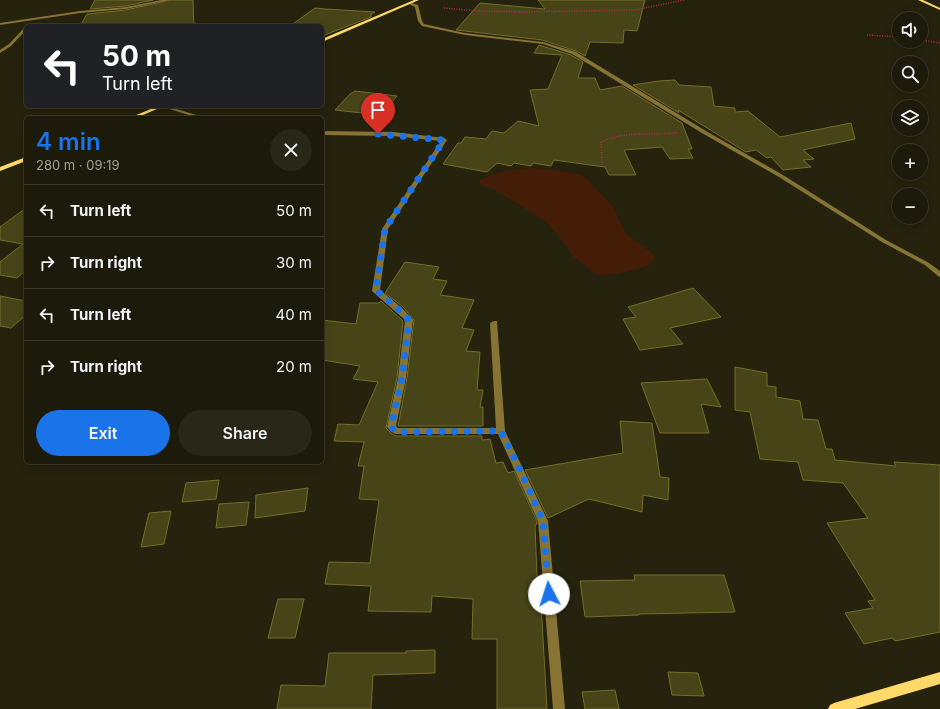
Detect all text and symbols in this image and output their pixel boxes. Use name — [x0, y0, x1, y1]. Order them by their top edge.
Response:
map controls — [892, 12, 928, 224]
button: sound — [892, 12, 928, 48]
text: 50 m — [102, 39, 171, 73]
icon: left — [36, 40, 88, 92]
button: search — [892, 56, 928, 92]
text: Turn left — [102, 73, 172, 94]
pin — [361, 93, 395, 134]
icon: arrive — [367, 99, 389, 121]
button: layers — [892, 100, 928, 136]
text: 4 min — [36, 127, 101, 156]
button: close — [270, 129, 312, 171]
button: + — [892, 144, 928, 180]
text: 280 m · 09:19 — [36, 157, 120, 173]
button: − — [892, 188, 928, 224]
icon: left — [36, 200, 58, 222]
text: Turn left — [70, 201, 131, 220]
text: 50 m — [276, 201, 312, 220]
icon: right — [36, 252, 58, 274]
text: Turn right — [70, 253, 142, 272]
text: 30 m — [276, 253, 312, 272]
icon: left — [36, 304, 58, 326]
text: Turn left — [70, 305, 131, 324]
text: 40 m — [275, 305, 312, 324]
icon: right — [36, 356, 58, 378]
text: Turn right — [70, 357, 142, 376]
text: 20 m — [276, 357, 312, 376]
button: Exit — [36, 410, 170, 456]
button: Share — [178, 410, 312, 456]
position arrow — [528, 573, 570, 615]

